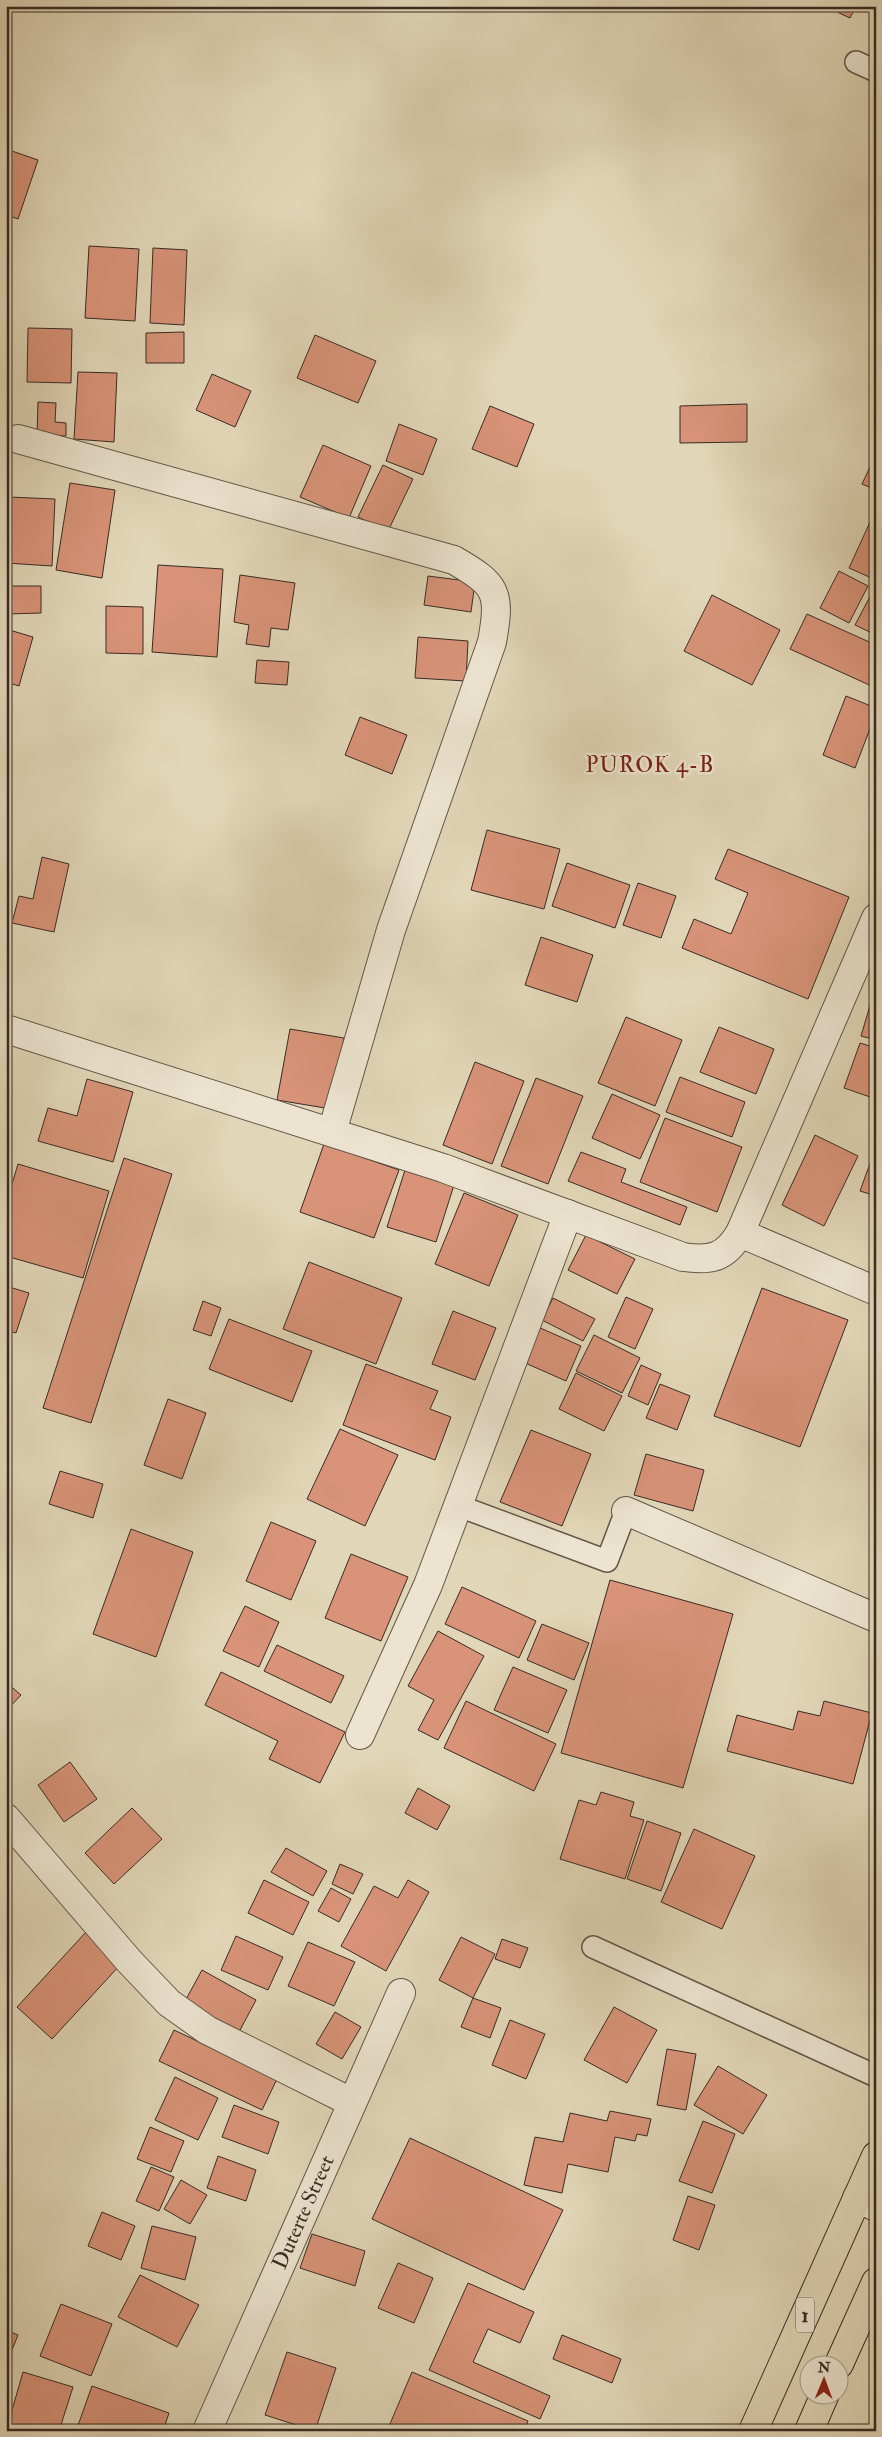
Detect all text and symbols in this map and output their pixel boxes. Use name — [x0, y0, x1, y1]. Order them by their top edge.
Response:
district label: PUROK 4-B — [586, 751, 714, 779]
street label: Duterte Street — [266, 2151, 341, 2273]
road number: 1 — [796, 2298, 814, 2332]
north arrow — [800, 2354, 850, 2404]
text: N — [817, 2359, 831, 2376]

